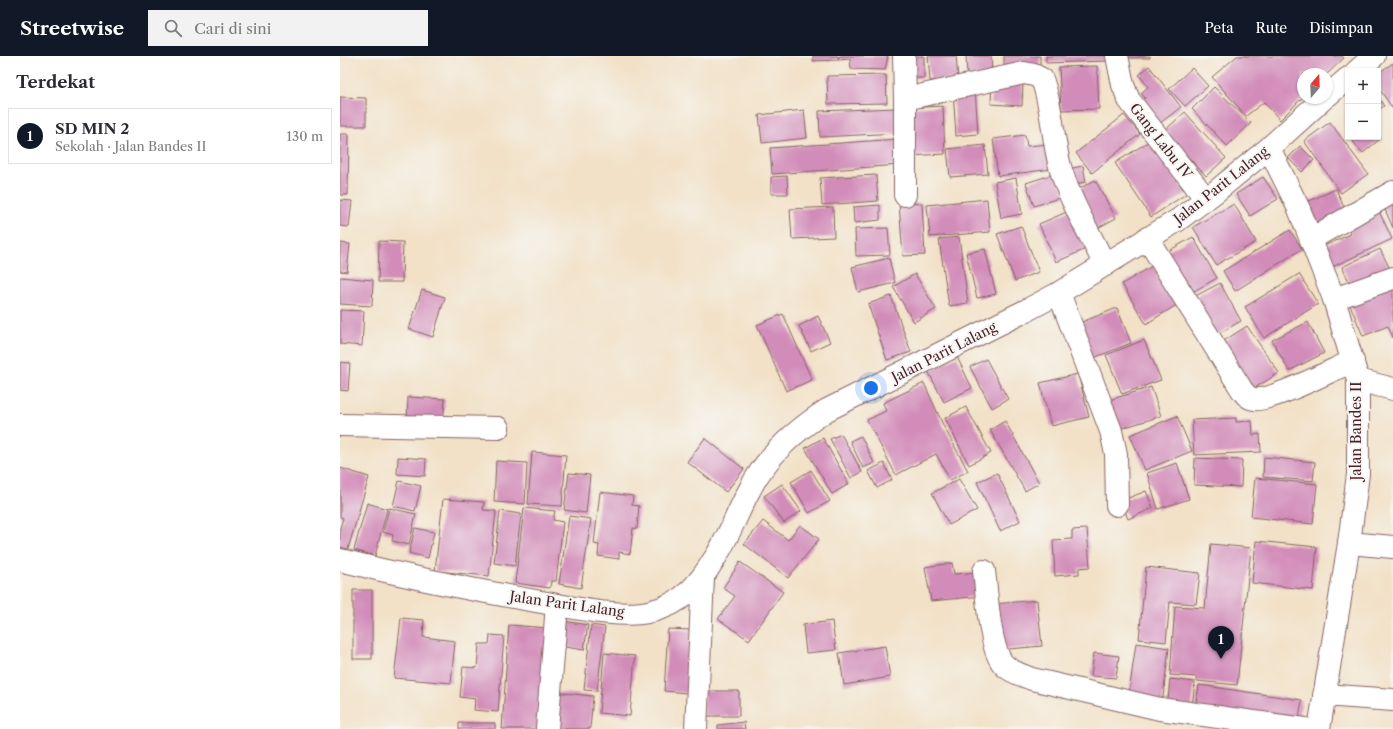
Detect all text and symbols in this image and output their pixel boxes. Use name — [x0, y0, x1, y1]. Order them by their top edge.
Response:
search box — [148, 10, 428, 46]
text: Streetwise — [20, 17, 124, 40]
icon: search — [162, 17, 184, 39]
text: Cari di sini — [194, 19, 271, 38]
text: Peta — [1204, 19, 1234, 37]
text: Rute — [1256, 19, 1287, 37]
text: Disimpan — [1309, 19, 1373, 37]
north arrow — [1297, 68, 1333, 104]
map controls — [1345, 68, 1381, 140]
button: + — [1345, 68, 1381, 104]
text: Terdekat — [16, 72, 95, 92]
street label: Gang Labu IV — [1126, 99, 1197, 183]
button: − — [1345, 104, 1381, 140]
text: SD MIN 2 — [55, 119, 129, 138]
text: 1 — [27, 128, 33, 144]
text: 130 m — [287, 128, 323, 144]
text: Sekolah · Jalan Bandes II — [55, 138, 206, 154]
street label: Jalan Parit Lalang — [1168, 142, 1273, 229]
street label: Jalan Parit Lalang — [887, 317, 1000, 387]
your location — [861, 378, 881, 398]
street label: Jalan Bandes II — [1347, 382, 1365, 482]
street label: Jalan Parit Lalang — [506, 587, 626, 621]
pin: 1 — [1208, 626, 1234, 659]

